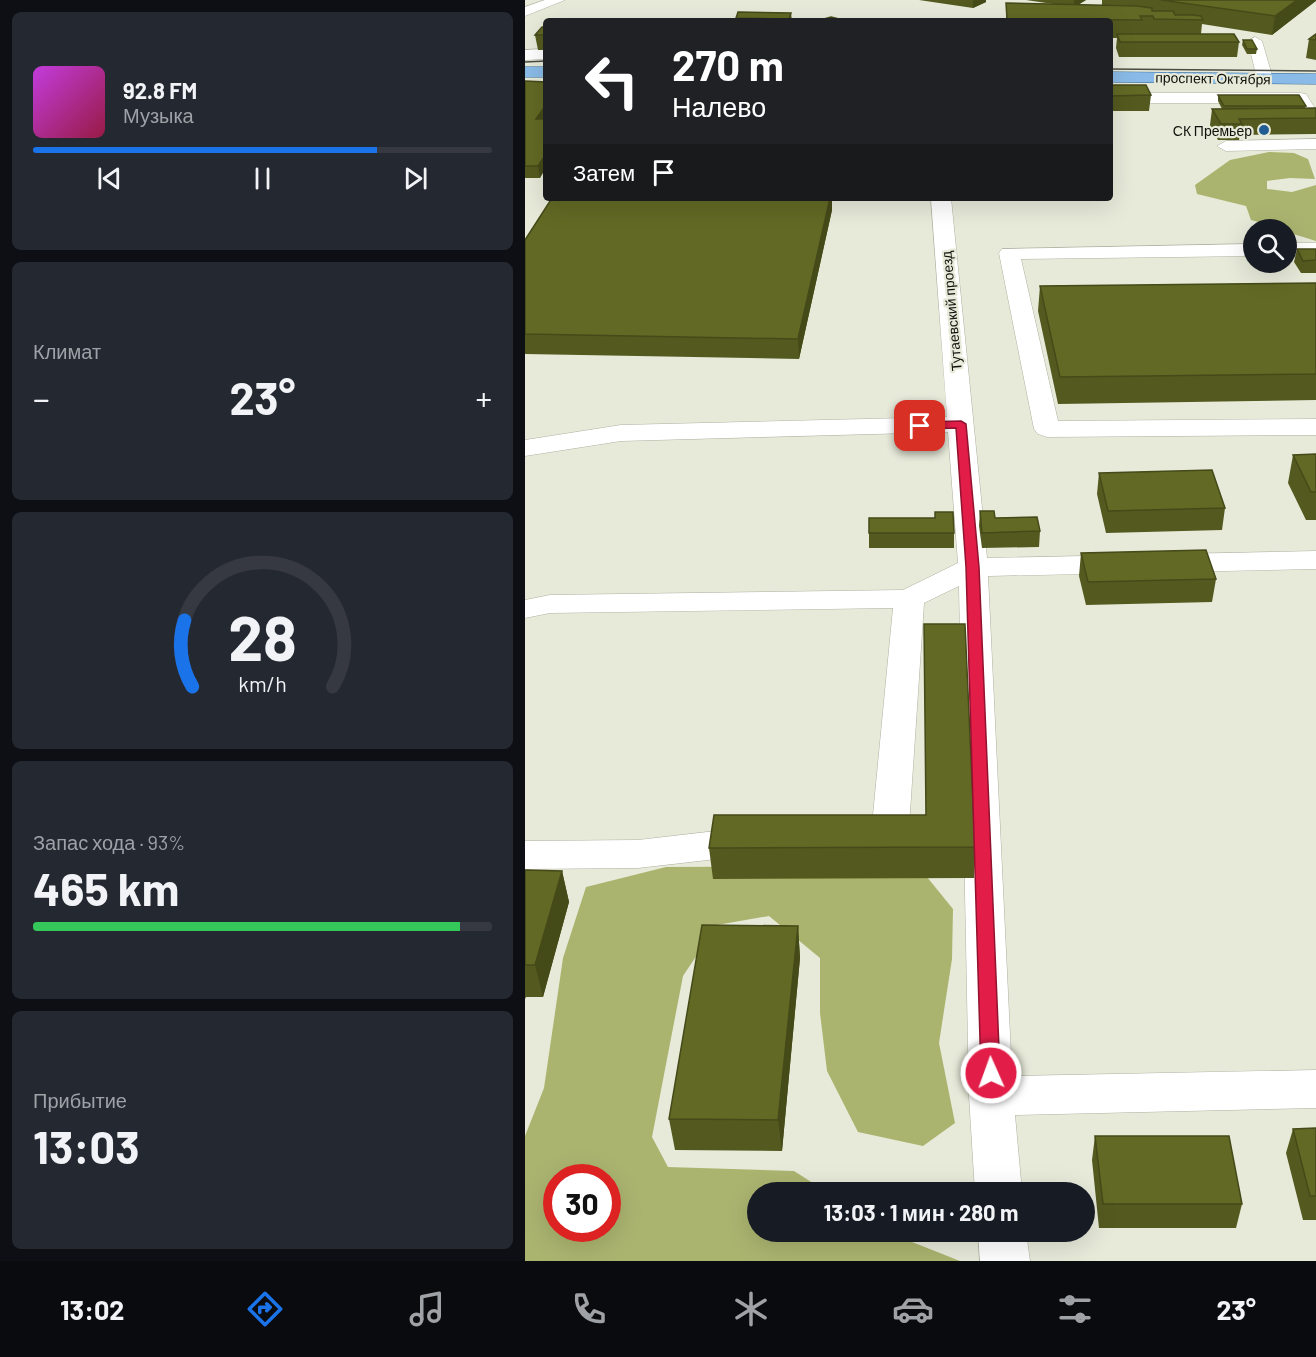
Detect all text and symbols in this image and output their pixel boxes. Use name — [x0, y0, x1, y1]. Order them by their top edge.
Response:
text: 270 m — [672, 39, 784, 89]
icon: left — [573, 42, 651, 120]
street label: проспект Октября — [1155, 68, 1271, 88]
text: 92.8 FM — [123, 77, 197, 103]
text: Налево — [672, 90, 766, 122]
text: Музыка — [123, 103, 194, 127]
place label: СК Премьер — [1173, 122, 1252, 139]
marker: СК Премьер — [1257, 123, 1271, 137]
icon: arrive — [647, 156, 680, 189]
text: Затем — [573, 159, 635, 185]
icon: previous — [93, 162, 126, 195]
icon: pause — [246, 162, 279, 195]
icon: next — [399, 162, 432, 195]
map controls — [1243, 219, 1297, 273]
button: search — [1243, 219, 1297, 273]
street label: Тутаевский проезд — [937, 250, 965, 372]
text: Климат — [33, 339, 101, 363]
text: 23° — [230, 370, 295, 424]
text: − — [33, 378, 50, 418]
text: + — [475, 378, 492, 418]
pin — [894, 400, 945, 451]
icon: arrive — [903, 409, 936, 442]
text: 28 — [228, 600, 297, 674]
text: km/h — [238, 672, 287, 697]
text: Запас хода · 93% — [33, 830, 185, 854]
text: 465 km — [33, 861, 179, 915]
position arrow — [959, 1041, 1023, 1105]
text: Прибытие — [33, 1088, 127, 1112]
text: 13:03 — [33, 1119, 140, 1173]
speed limit sign: 30 — [543, 1164, 621, 1242]
text: 13:03 · 1 мин · 280 m — [824, 1199, 1018, 1225]
icon: directions — [244, 1288, 286, 1330]
icon: music — [406, 1288, 448, 1330]
icon: phone — [568, 1288, 610, 1330]
icon: climate — [730, 1288, 772, 1330]
icon: car — [892, 1288, 934, 1330]
icon: filters — [1054, 1288, 1096, 1330]
text: 13:02 — [60, 1293, 124, 1325]
text: 23° — [1216, 1293, 1256, 1325]

